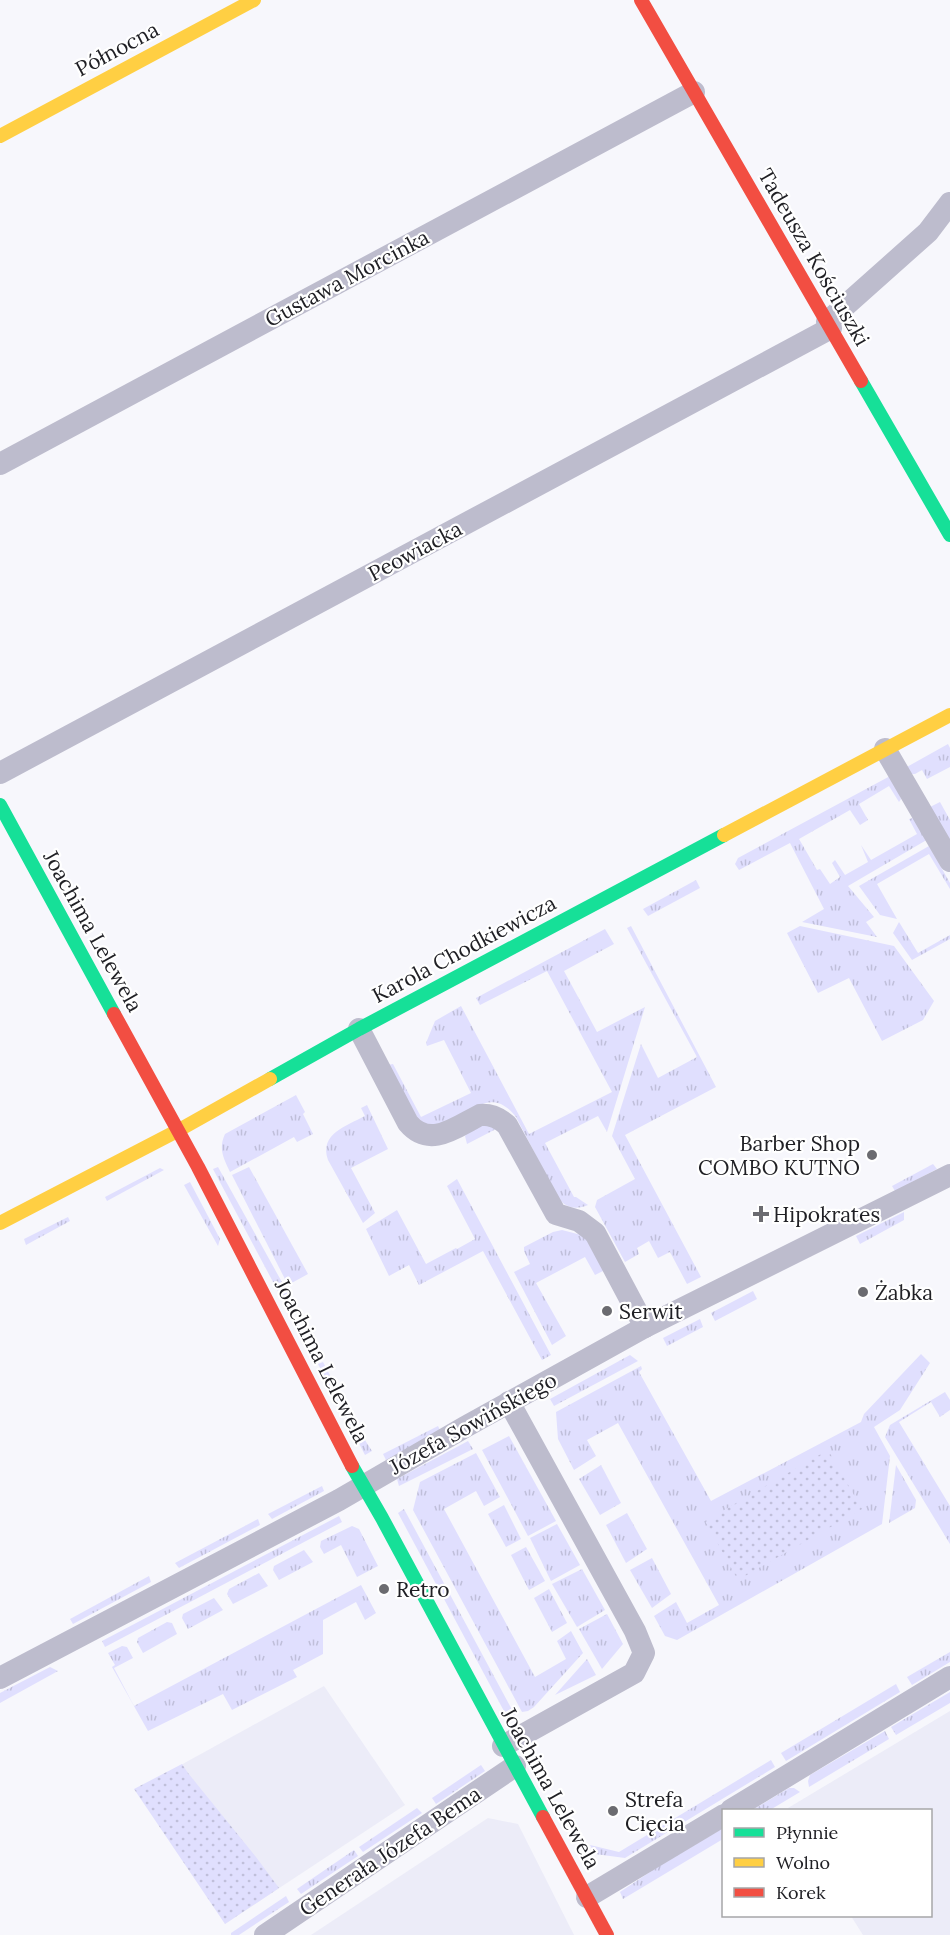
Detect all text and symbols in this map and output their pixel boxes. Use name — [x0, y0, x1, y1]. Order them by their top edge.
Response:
street label: Północna — [71, 16, 164, 82]
street label: Tadeusza Kościuszki — [752, 163, 876, 351]
street label: Gustawa Morcinka — [260, 223, 434, 333]
street label: Peowiacka — [363, 515, 467, 587]
street label: Joachima Lelewela — [37, 845, 149, 1017]
street label: Karola Chodkiewicza — [367, 889, 561, 1009]
place label: Barber Shop COMBO KUTNO — [698, 1130, 860, 1181]
marker: Barber Shop COMBO KUTNO — [865, 1148, 879, 1162]
place label: Hipokrates — [773, 1201, 880, 1228]
marker: Hipokrates — [754, 1207, 768, 1221]
street label: Joachima Lelewela — [269, 1273, 375, 1448]
place label: Żabka — [875, 1279, 933, 1306]
marker: Żabka — [856, 1285, 870, 1299]
place label: Serwit — [619, 1298, 684, 1325]
marker: Serwit — [600, 1304, 614, 1318]
street label: Józefa Sowińskiego — [384, 1366, 561, 1481]
place label: Retro — [396, 1576, 450, 1603]
marker: Retro — [377, 1582, 391, 1596]
street label: Joachima Lelewela — [495, 1702, 607, 1874]
street label: Generała Józefa Bema — [294, 1780, 486, 1922]
place label: Strefa Cięcia — [625, 1786, 685, 1837]
marker: Strefa Cięcia — [606, 1804, 620, 1818]
legend — [722, 1809, 932, 1917]
text: Płynnie — [776, 1821, 839, 1844]
text: Wolno — [776, 1851, 830, 1874]
text: Korek — [776, 1881, 826, 1904]

